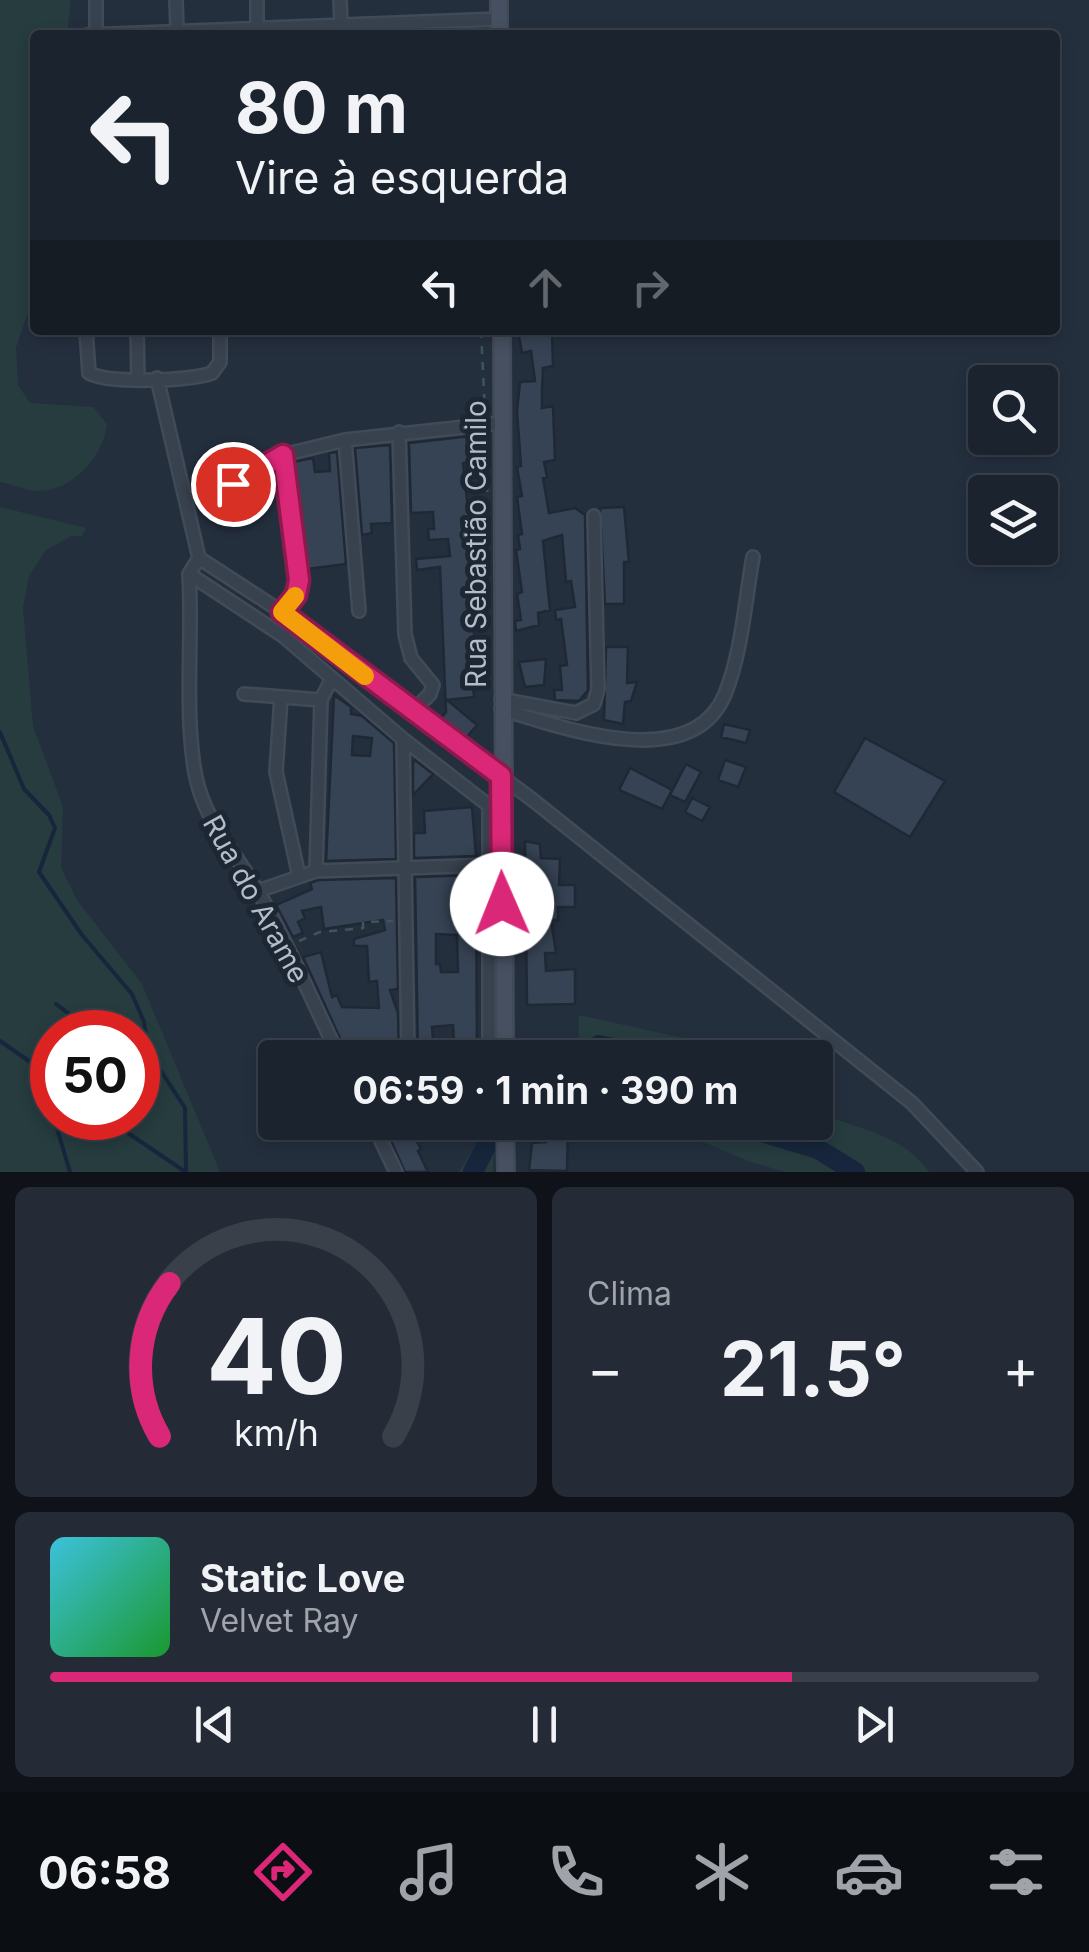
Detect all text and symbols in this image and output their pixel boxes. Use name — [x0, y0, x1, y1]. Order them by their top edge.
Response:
text: 80 m — [235, 65, 408, 150]
icon: left — [70, 70, 200, 200]
text: Vire à esquerda — [235, 150, 569, 205]
icon: left — [413, 260, 468, 315]
icon: ahead — [518, 260, 573, 315]
icon: right — [623, 260, 678, 315]
map controls — [968, 365, 1058, 565]
button: search — [968, 365, 1058, 455]
street label: Rua Sebastião Camilo — [459, 400, 493, 688]
pin — [191, 442, 276, 527]
icon: arrive — [206, 457, 261, 512]
button: layers — [968, 475, 1058, 565]
street label: Rua do Arame — [196, 809, 316, 989]
position arrow — [450, 852, 554, 956]
speed limit sign: 50 — [30, 1010, 160, 1140]
text: 06:59 · 1 min · 390 m — [353, 1067, 738, 1113]
text: Clima — [587, 1274, 672, 1313]
text: 40 — [206, 1293, 346, 1419]
text: 21.5° — [720, 1323, 906, 1414]
text: − — [587, 1336, 623, 1402]
text: + — [1003, 1336, 1039, 1402]
text: km/h — [234, 1411, 318, 1455]
text: Static Love — [200, 1555, 405, 1601]
text: Velvet Ray — [200, 1601, 358, 1640]
icon: previous — [187, 1697, 242, 1752]
icon: pause — [517, 1697, 572, 1752]
icon: next — [847, 1697, 902, 1752]
icon: directions — [248, 1837, 318, 1907]
icon: music — [394, 1837, 464, 1907]
icon: phone — [541, 1837, 611, 1907]
icon: climate — [687, 1837, 757, 1907]
icon: car — [834, 1837, 904, 1907]
icon: filters — [981, 1837, 1051, 1907]
text: 06:58 — [38, 1845, 171, 1900]

